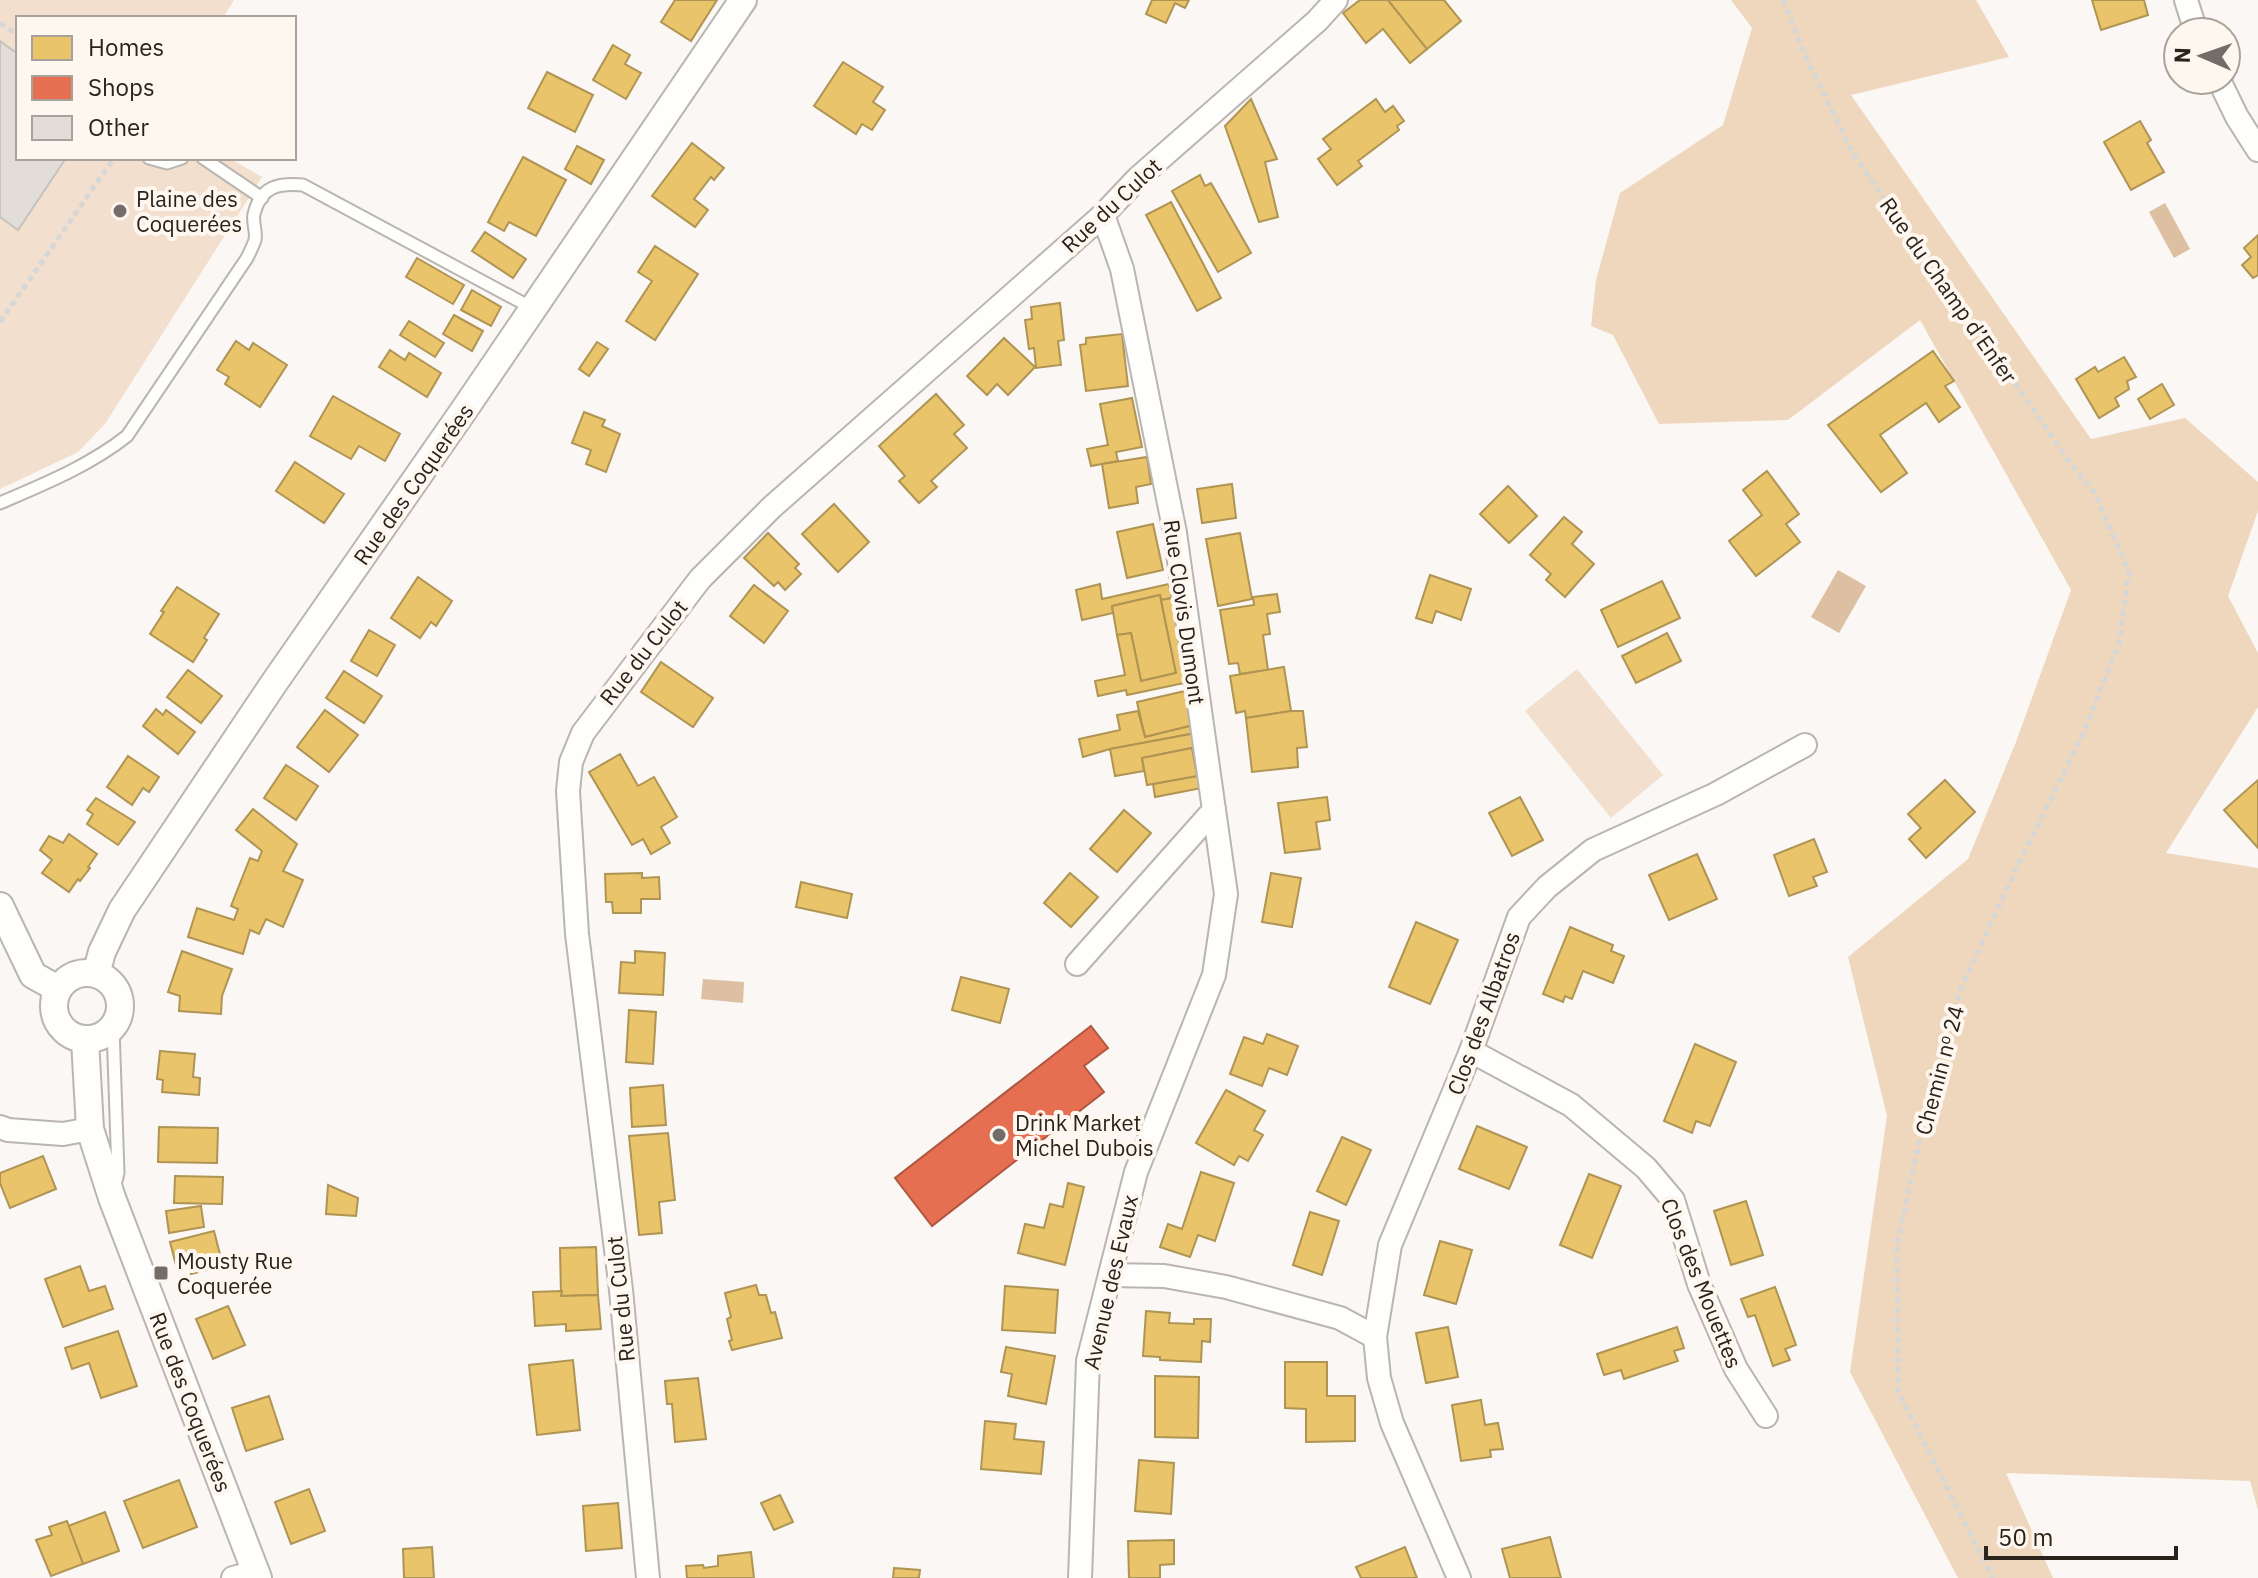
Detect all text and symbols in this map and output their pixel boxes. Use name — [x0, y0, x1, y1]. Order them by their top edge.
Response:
legend — [16, 16, 296, 160]
north arrow — [2162, 16, 2242, 96]
text: Homes — [88, 31, 164, 63]
text: N — [2167, 47, 2196, 64]
text: Shops — [88, 71, 155, 103]
text: Other — [88, 111, 149, 143]
street label: Rue du Culot — [1055, 151, 1167, 259]
place label: Plaine des Coquerées — [136, 184, 242, 238]
street label: Rue du Champ d’Enfer — [1874, 191, 2024, 389]
marker: Plaine des Coquerées — [111, 202, 129, 220]
street label: Rue des Coquerées — [346, 398, 480, 570]
street label: Rue Clovis Dumont — [1158, 517, 1212, 707]
street label: Rue du Culot — [593, 593, 693, 711]
street label: Clos des Albatros — [1440, 927, 1526, 1099]
street label: Chemin nᵒ 24 — [1908, 1002, 1970, 1138]
place label: Drink Market Michel Dubois — [1015, 1108, 1154, 1162]
marker: Drink Market Michel Dubois — [990, 1126, 1008, 1144]
street label: Avenue des Evaux — [1076, 1192, 1144, 1372]
street label: Clos des Mouettes — [1655, 1194, 1749, 1372]
street label: Rue du Culot — [599, 1235, 641, 1363]
place label: Mousty Rue Coquerée — [177, 1246, 293, 1300]
marker: Mousty Rue Coquerée — [152, 1264, 170, 1282]
street label: Rue des Coquerées — [143, 1308, 239, 1496]
scale bar — [1986, 1510, 2176, 1560]
text: 50 m — [1998, 1521, 2053, 1553]

